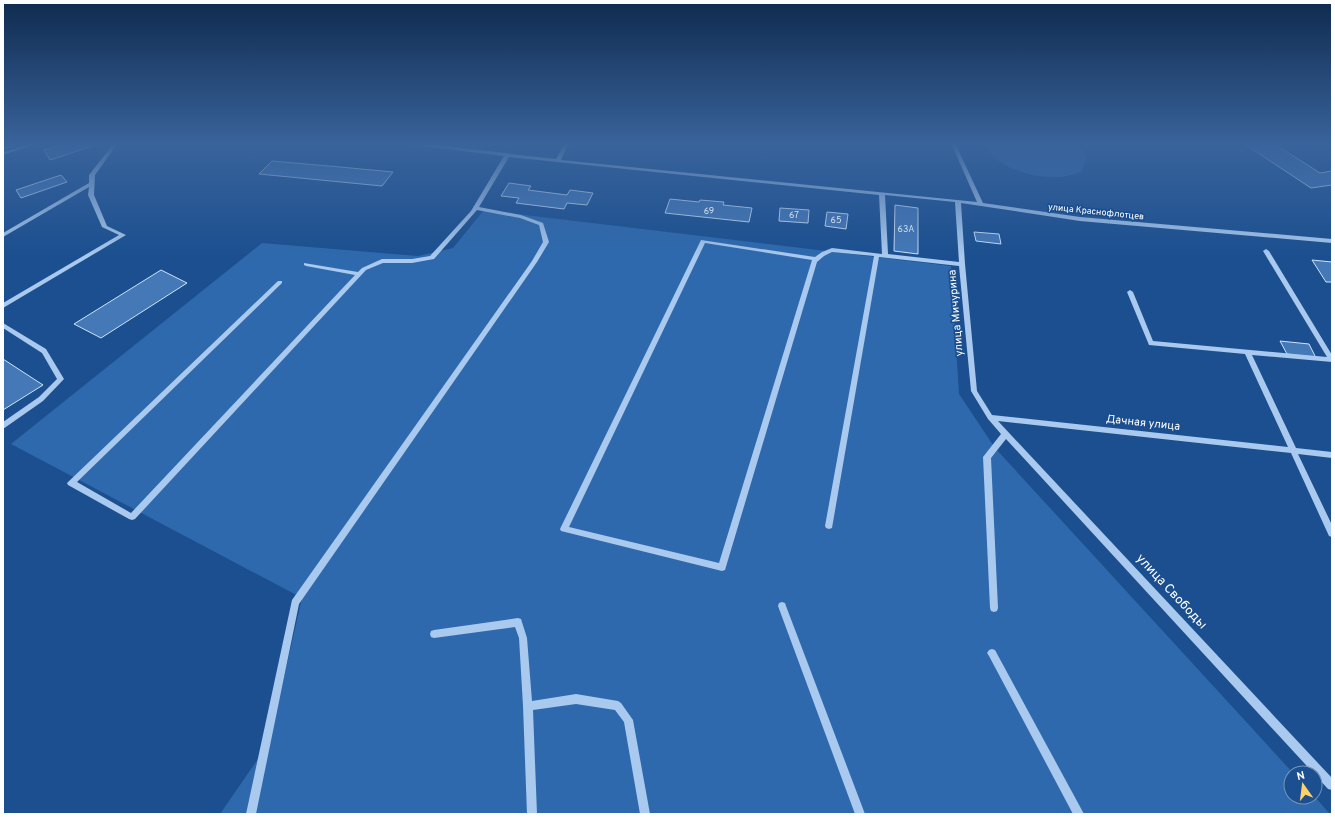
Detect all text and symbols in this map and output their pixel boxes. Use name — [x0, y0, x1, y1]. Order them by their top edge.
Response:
street label: улица Краснофлотцев — [1047, 201, 1145, 223]
house number: 69 — [704, 206, 714, 217]
house number: 67 — [789, 210, 799, 221]
house number: 65 — [831, 215, 841, 226]
house number: 63А — [898, 224, 914, 235]
street label: улица Мичурина — [945, 269, 967, 357]
street label: Дачная улица — [1105, 412, 1181, 434]
street label: улица Свободы — [1132, 551, 1210, 633]
north arrow — [1283, 765, 1323, 805]
text: N — [1295, 769, 1306, 784]

